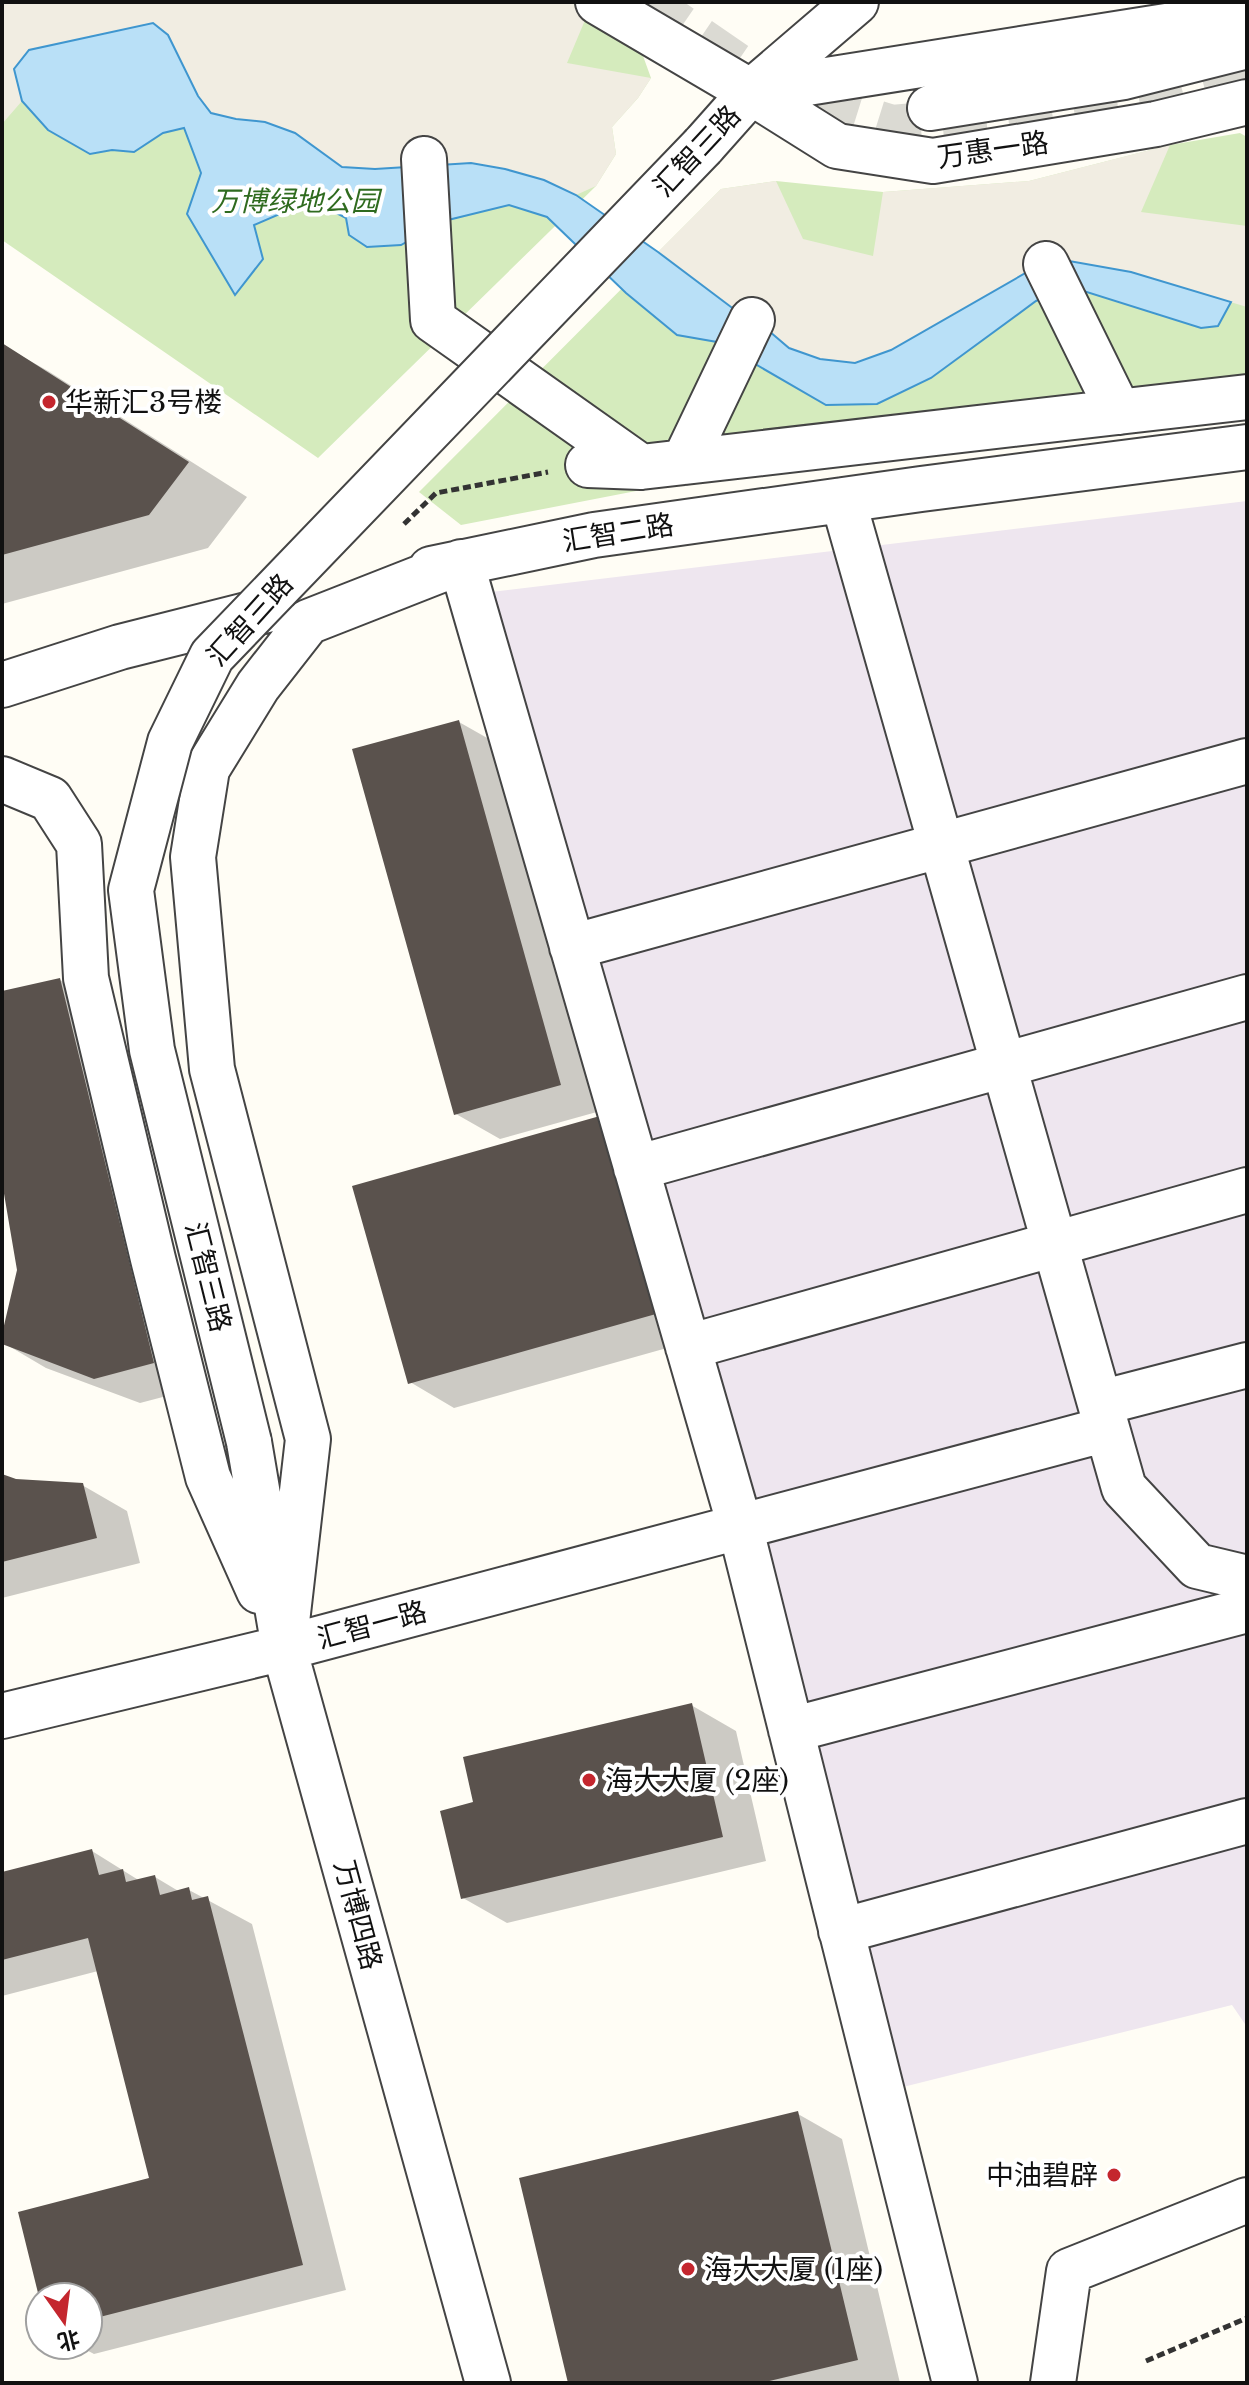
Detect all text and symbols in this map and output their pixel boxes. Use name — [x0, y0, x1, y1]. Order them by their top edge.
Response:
street label: 汇智三路 — [646, 98, 748, 204]
street label: 万惠一路 — [935, 125, 1051, 175]
park label: 万博绿地公园 — [211, 184, 383, 219]
place label: 华新汇3号楼 — [65, 385, 222, 420]
marker: 华新汇3号楼 — [40, 393, 58, 411]
street label: 汇智二路 — [560, 507, 676, 559]
street label: 汇智三路 — [200, 567, 300, 673]
street label: 汇智三路 — [177, 1218, 239, 1336]
street label: 汇智一路 — [313, 1594, 431, 1656]
place label: 海大大厦 (2座) — [605, 1763, 789, 1798]
marker: 海大大厦 (2座) — [580, 1771, 598, 1789]
street label: 万博四路 — [327, 1856, 389, 1974]
place label: 中油碧辟 — [986, 2158, 1098, 2193]
marker: 中油碧辟 — [1105, 2166, 1123, 2184]
place label: 海大大厦 (1座) — [704, 2252, 883, 2287]
marker: 海大大厦 (1座) — [679, 2260, 697, 2278]
north arrow — [24, 2281, 104, 2361]
text: 北 — [55, 2324, 83, 2356]

